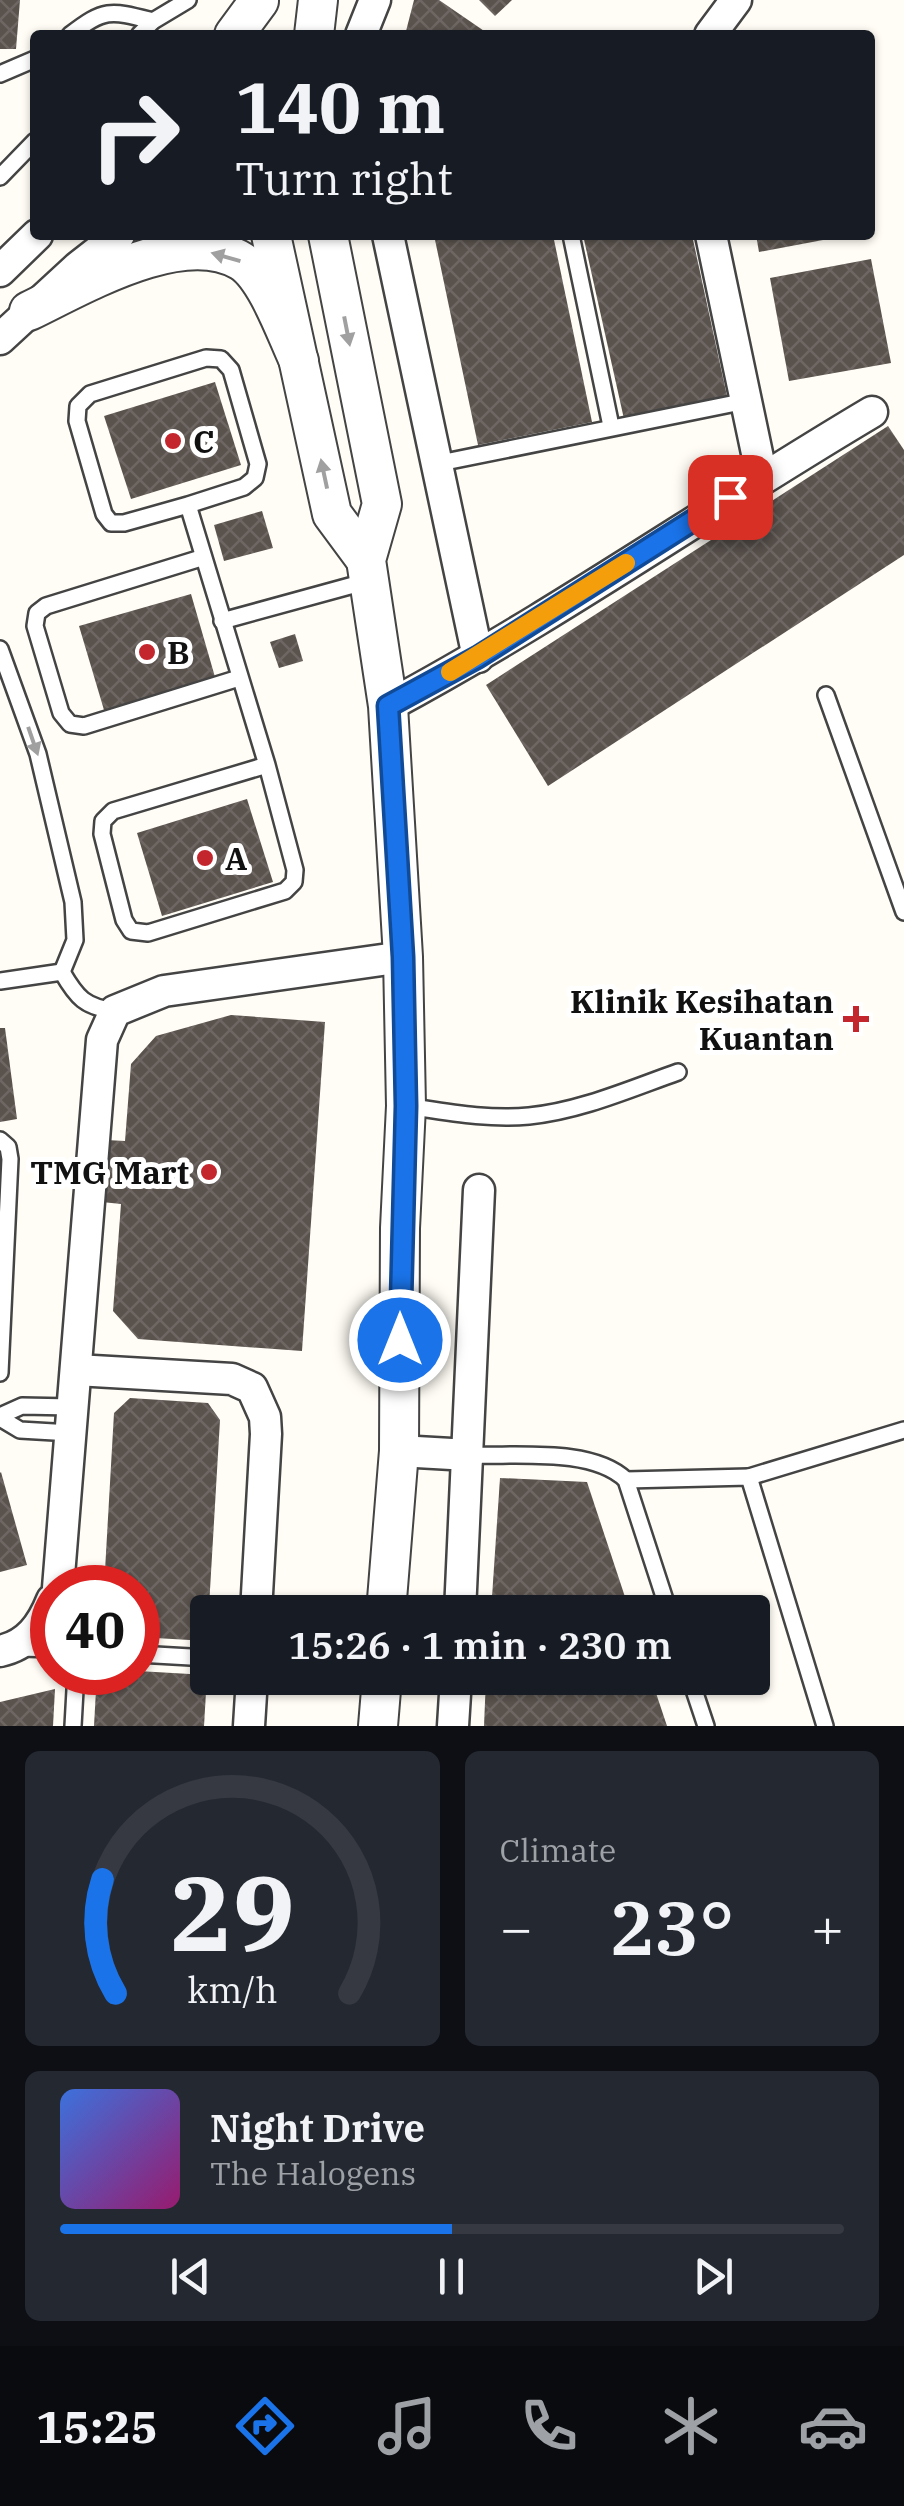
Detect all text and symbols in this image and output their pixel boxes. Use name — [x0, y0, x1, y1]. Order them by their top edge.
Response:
text: 140 m — [235, 61, 445, 152]
icon: right — [70, 70, 200, 200]
text: Turn right — [235, 149, 453, 207]
one-way arrow — [210, 249, 241, 264]
one-way arrow — [340, 315, 356, 346]
place label: C — [193, 420, 214, 462]
marker: C — [162, 430, 184, 452]
pin — [688, 455, 773, 540]
one-way arrow — [315, 459, 331, 490]
icon: arrive — [703, 470, 758, 525]
place label: B — [167, 631, 190, 673]
marker: B — [136, 641, 158, 663]
one-way arrow — [26, 727, 41, 757]
place label: A — [225, 837, 247, 879]
marker: A — [194, 847, 216, 869]
place label: Klinik Kesihatan Kuantan — [570, 980, 834, 1059]
marker: Klinik Kesihatan Kuantan — [843, 1006, 869, 1032]
place label: TMG Mart — [30, 1151, 189, 1193]
marker: TMG Mart — [198, 1161, 220, 1183]
position arrow — [348, 1288, 452, 1392]
speed limit sign: 40 — [30, 1565, 160, 1695]
text: 15:26 · 1 min · 230 m — [288, 1620, 672, 1669]
text: Climate — [500, 1829, 616, 1871]
text: 29 — [170, 1844, 295, 1980]
text: 23° — [609, 1878, 734, 1976]
text: − — [500, 1892, 533, 1963]
text: + — [811, 1892, 844, 1963]
text: km/h — [187, 1966, 277, 2013]
text: Night Drive — [210, 2103, 425, 2152]
text: The Halogens — [210, 2152, 416, 2194]
icon: previous — [163, 2249, 218, 2304]
icon: pause — [424, 2249, 479, 2304]
icon: next — [686, 2249, 741, 2304]
icon: directions — [230, 2391, 300, 2461]
icon: music — [372, 2391, 442, 2461]
icon: phone — [514, 2391, 584, 2461]
icon: climate — [656, 2391, 726, 2461]
icon: car — [798, 2391, 868, 2461]
text: 15:25 — [36, 2397, 158, 2455]

